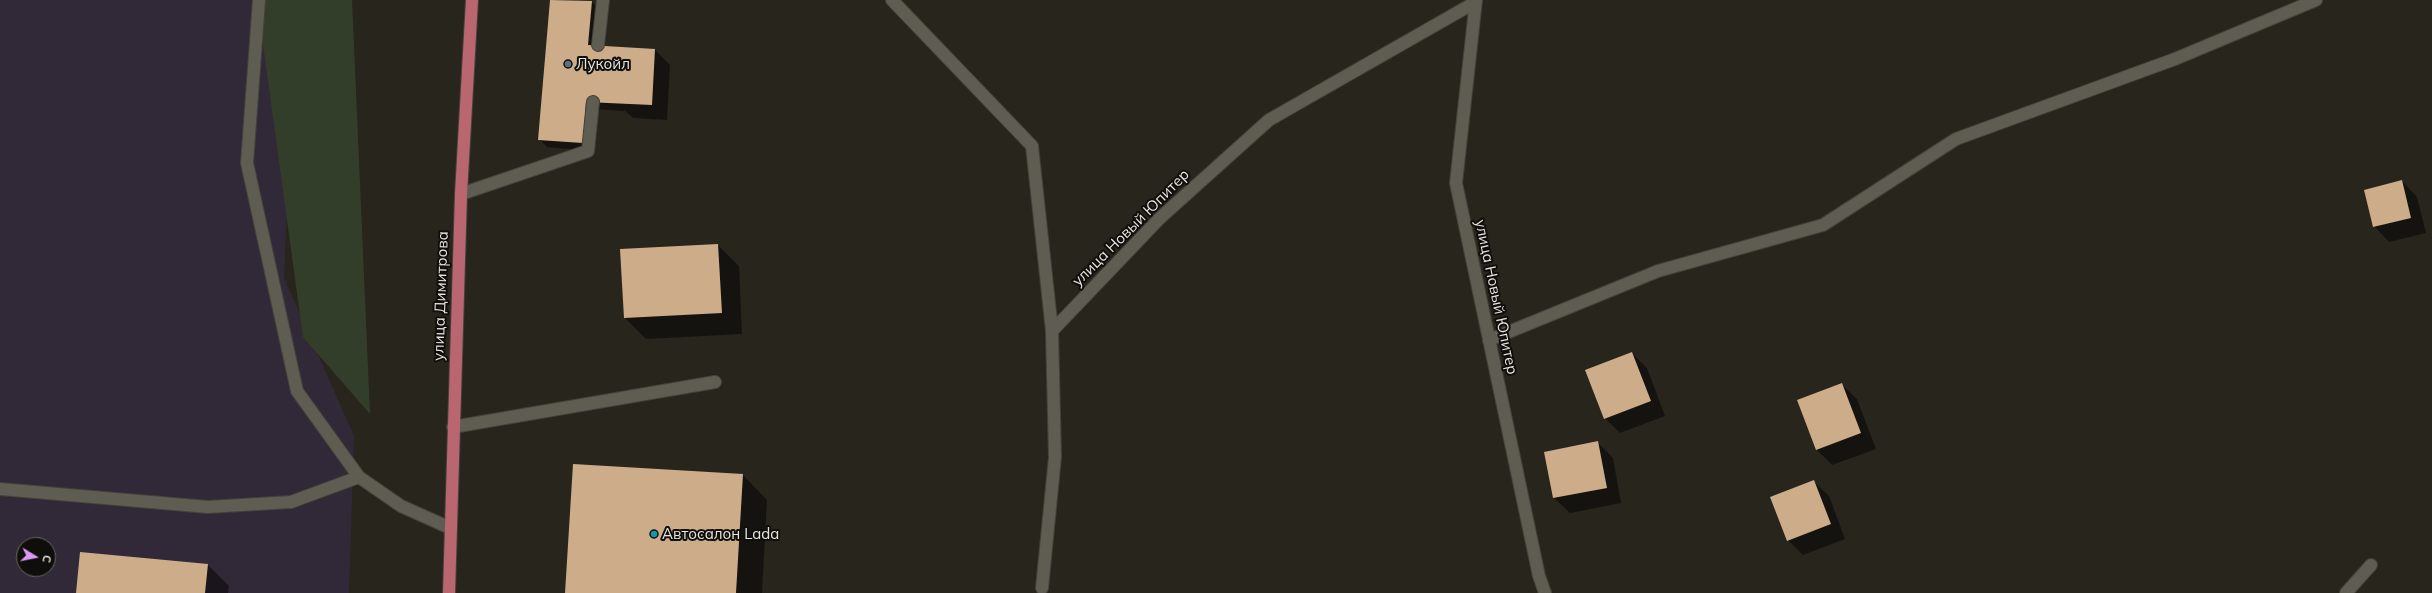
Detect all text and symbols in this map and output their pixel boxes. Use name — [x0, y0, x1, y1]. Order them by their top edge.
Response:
place label: Лукойл — [576, 55, 630, 73]
marker: Лукойл — [563, 59, 573, 69]
street label: улица Новый Юпитер — [1069, 166, 1193, 290]
street label: улица Новый Юпитер — [1471, 218, 1521, 376]
street label: улица Димитрова — [430, 231, 452, 361]
place label: Автосалон Lada — [662, 525, 779, 543]
marker: Автосалон Lada — [649, 529, 659, 539]
north arrow — [16, 537, 56, 577]
text: С — [39, 554, 54, 564]

